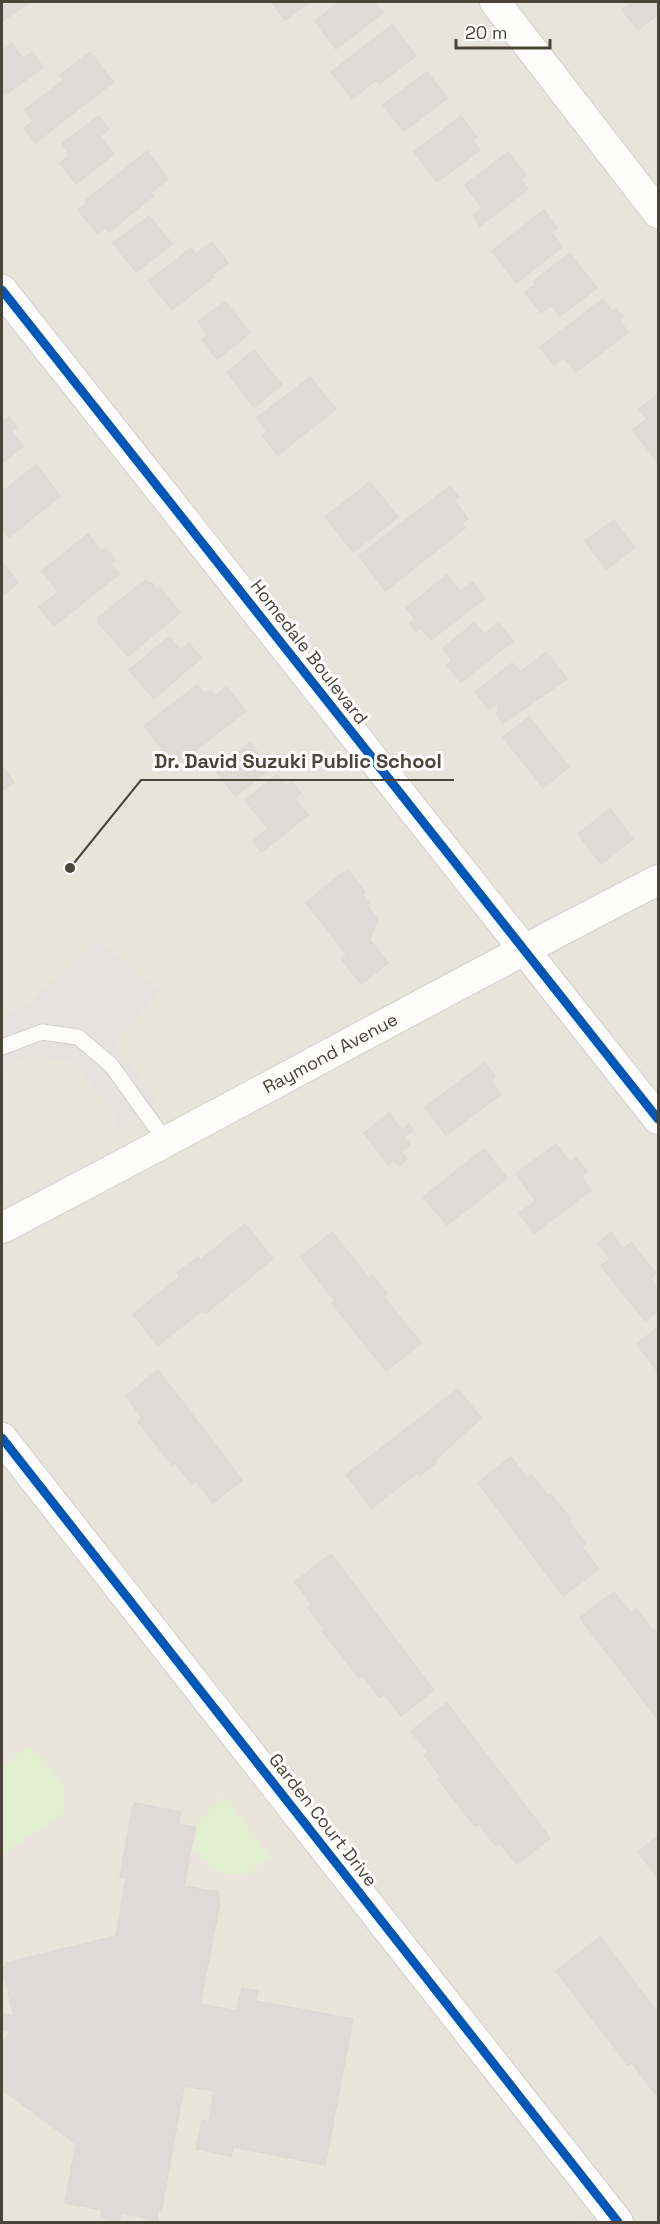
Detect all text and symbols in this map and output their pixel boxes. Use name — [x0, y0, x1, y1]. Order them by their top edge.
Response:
scale bar — [456, 12, 550, 50]
text: 20 m — [465, 21, 508, 44]
street label: Homedale Boulevard — [246, 575, 373, 729]
callout: Dr. David Suzuki Public School — [141, 742, 454, 780]
text: Dr. David Suzuki Public School — [154, 748, 442, 774]
street label: Raymond Avenue — [259, 1007, 402, 1099]
street label: Garden Court Drive — [264, 1748, 383, 1891]

